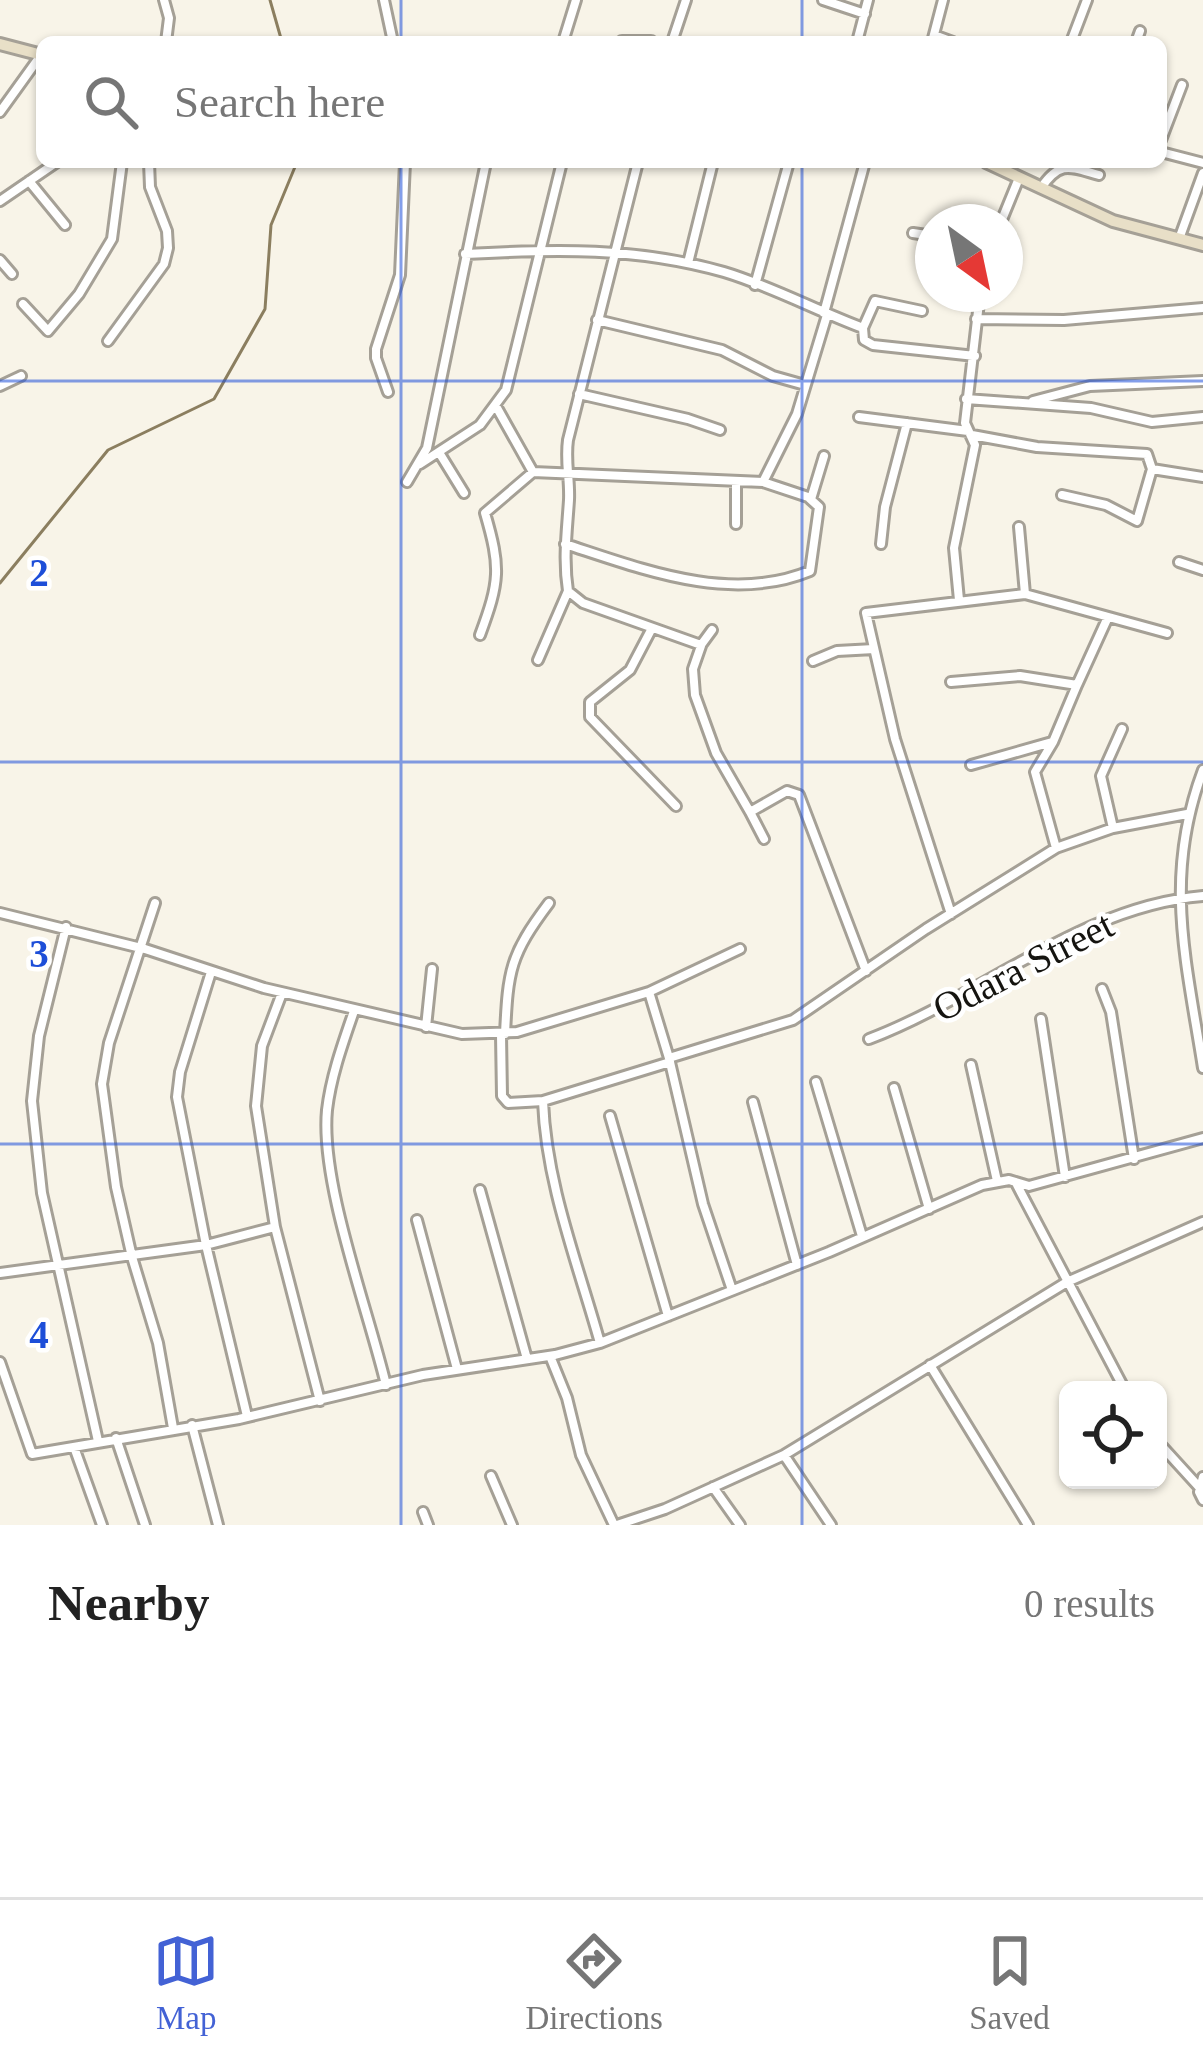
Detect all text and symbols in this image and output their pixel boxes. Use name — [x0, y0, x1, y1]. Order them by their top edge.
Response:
search box — [36, 36, 1167, 168]
icon: search — [78, 69, 144, 135]
text: Search here — [174, 77, 385, 127]
north arrow — [915, 204, 1023, 312]
text: 2 — [29, 551, 49, 594]
street label: Odara Street — [926, 902, 1120, 1030]
text: 3 — [29, 932, 49, 975]
text: 4 — [29, 1313, 49, 1356]
map controls — [1059, 1381, 1167, 1489]
button: locate — [1059, 1381, 1167, 1489]
text: Nearby — [48, 1575, 209, 1631]
text: 0 results — [1024, 1582, 1155, 1625]
tab: Map — [153, 1928, 219, 2037]
tab: Directions — [525, 1928, 663, 2037]
tab: Saved — [969, 1928, 1050, 2037]

